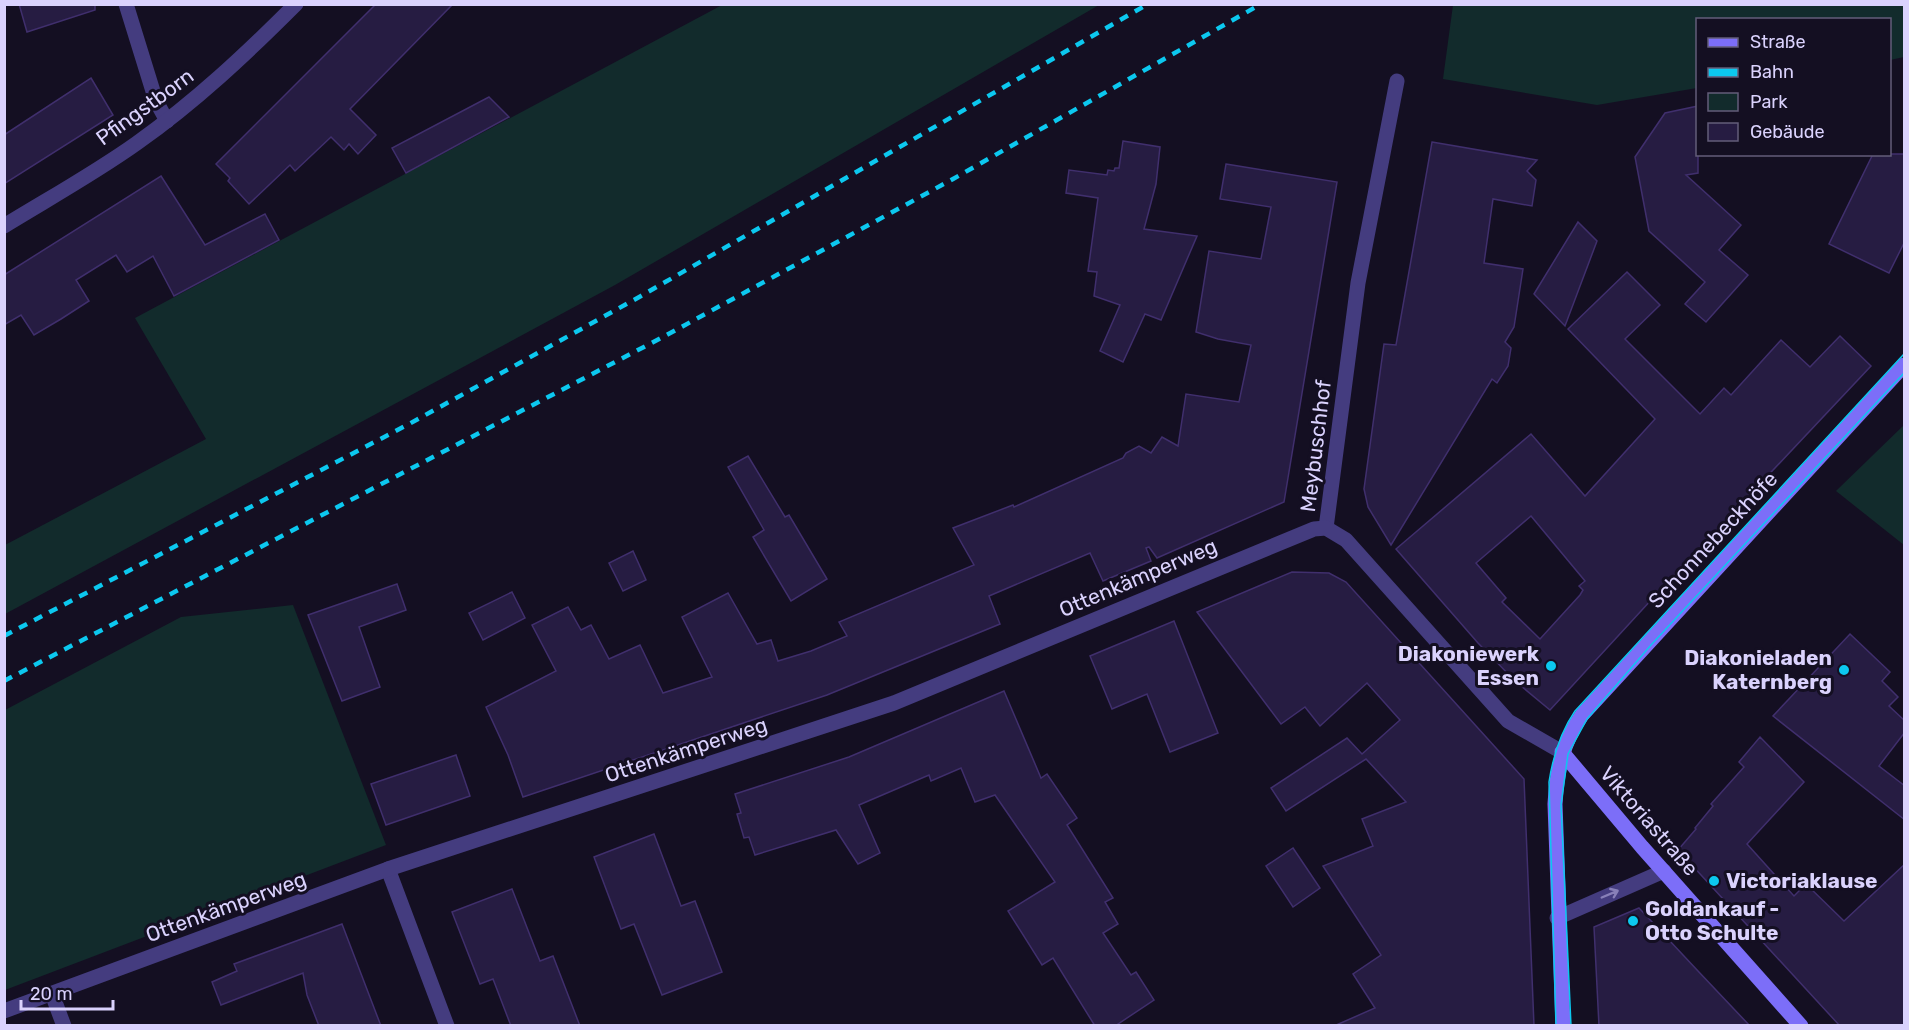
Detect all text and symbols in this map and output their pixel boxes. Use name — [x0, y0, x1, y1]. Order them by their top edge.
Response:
legend — [1696, 18, 1891, 156]
text: Straße — [1750, 31, 1806, 53]
text: Bahn — [1750, 61, 1794, 83]
street label: Pfingstborn — [91, 63, 198, 150]
text: Park — [1750, 91, 1788, 113]
text: Gebäude — [1750, 121, 1825, 143]
street label: Meybuschhof — [1295, 379, 1336, 513]
street label: Schonnebeckhöfe — [1643, 466, 1782, 613]
street label: Ottenkämperweg — [1055, 533, 1221, 622]
place label: Diakoniewerk Essen — [1398, 641, 1540, 690]
place label: Diakonieladen Katernberg — [1684, 645, 1832, 694]
marker: Diakoniewerk Essen — [1544, 659, 1558, 673]
marker: Diakonieladen Katernberg — [1837, 663, 1851, 677]
street label: Ottenkämperweg — [602, 712, 770, 788]
street label: Viktoriastraße — [1595, 761, 1704, 881]
street label: Ottenkämperweg — [142, 866, 310, 947]
place label: Victoriaklause — [1726, 868, 1878, 893]
marker: Victoriaklause — [1707, 874, 1721, 888]
one-way arrow — [1601, 888, 1619, 899]
place label: Goldankauf - Otto Schulte — [1645, 896, 1779, 945]
marker: Goldankauf - Otto Schulte — [1626, 914, 1640, 928]
scale bar — [21, 973, 112, 1011]
text: 20 m — [30, 983, 72, 1005]

